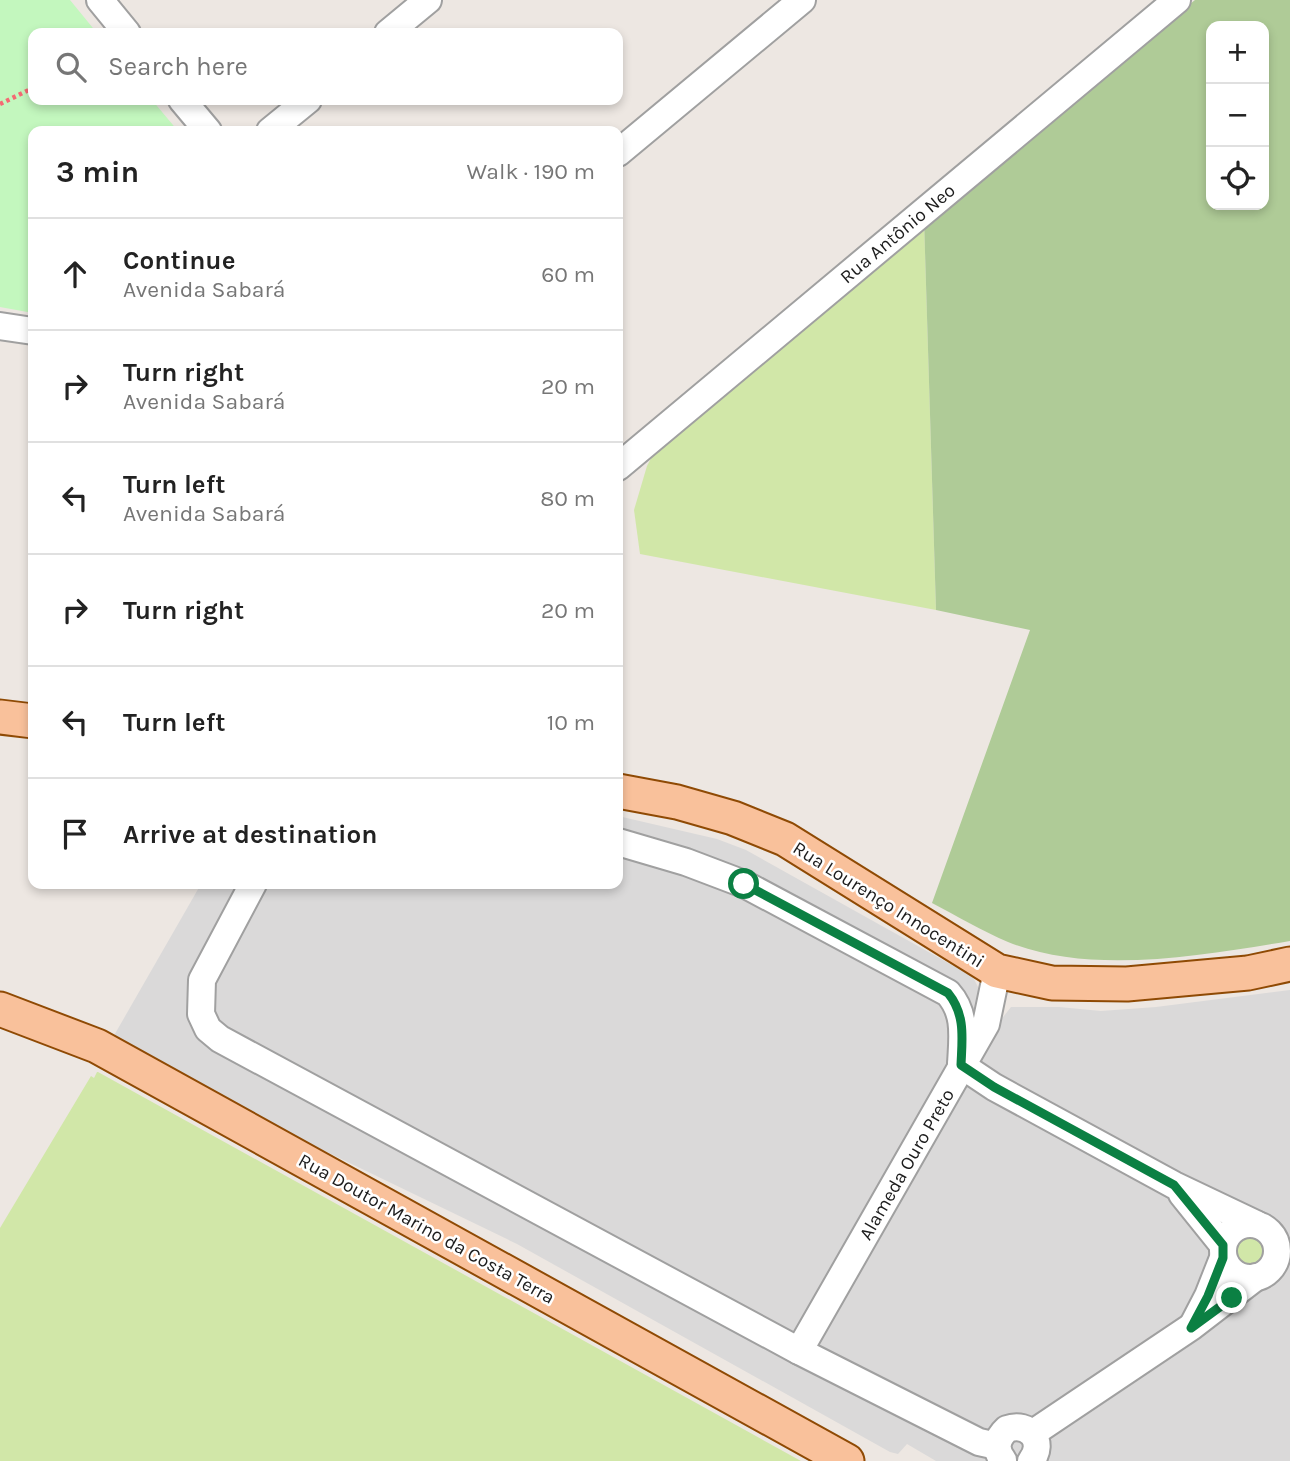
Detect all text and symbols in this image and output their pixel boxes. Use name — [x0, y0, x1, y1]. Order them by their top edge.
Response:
map controls — [1206, 21, 1269, 210]
button: + — [1206, 21, 1269, 84]
search box — [28, 28, 623, 105]
icon: search — [52, 48, 90, 86]
text: Search here — [108, 51, 248, 82]
button: − — [1206, 84, 1269, 147]
button: locate — [1206, 147, 1269, 210]
text: 3 min — [56, 154, 139, 190]
text: Walk · 190 m — [467, 158, 595, 185]
street label: Rua Antônio Neo — [836, 179, 960, 288]
text: Continue — [123, 245, 235, 276]
icon: ahead — [56, 255, 94, 293]
text: 60 m — [541, 261, 595, 288]
text: Avenida Sabará — [123, 276, 285, 303]
text: Turn right — [123, 357, 244, 388]
icon: right — [56, 367, 94, 405]
text: 20 m — [541, 373, 595, 400]
text: Avenida Sabará — [123, 388, 285, 415]
text: Turn left — [123, 469, 225, 500]
icon: left — [56, 479, 94, 517]
text: 80 m — [540, 485, 595, 512]
text: Avenida Sabará — [123, 500, 285, 527]
icon: right — [56, 591, 94, 629]
text: Turn right — [123, 595, 244, 626]
text: 20 m — [541, 597, 595, 624]
icon: left — [56, 703, 94, 741]
text: Turn left — [123, 707, 225, 738]
text: 10 m — [547, 709, 595, 736]
icon: arrive — [56, 815, 94, 853]
text: Arrive at destination — [123, 819, 377, 850]
street label: Rua Lourenço Innocentini — [789, 837, 988, 973]
route start — [728, 868, 759, 899]
street label: Alameda Ouro Preto — [855, 1085, 959, 1244]
street label: Rua Doutor Marino da Costa Terra — [295, 1149, 558, 1309]
route end — [1216, 1282, 1247, 1313]

